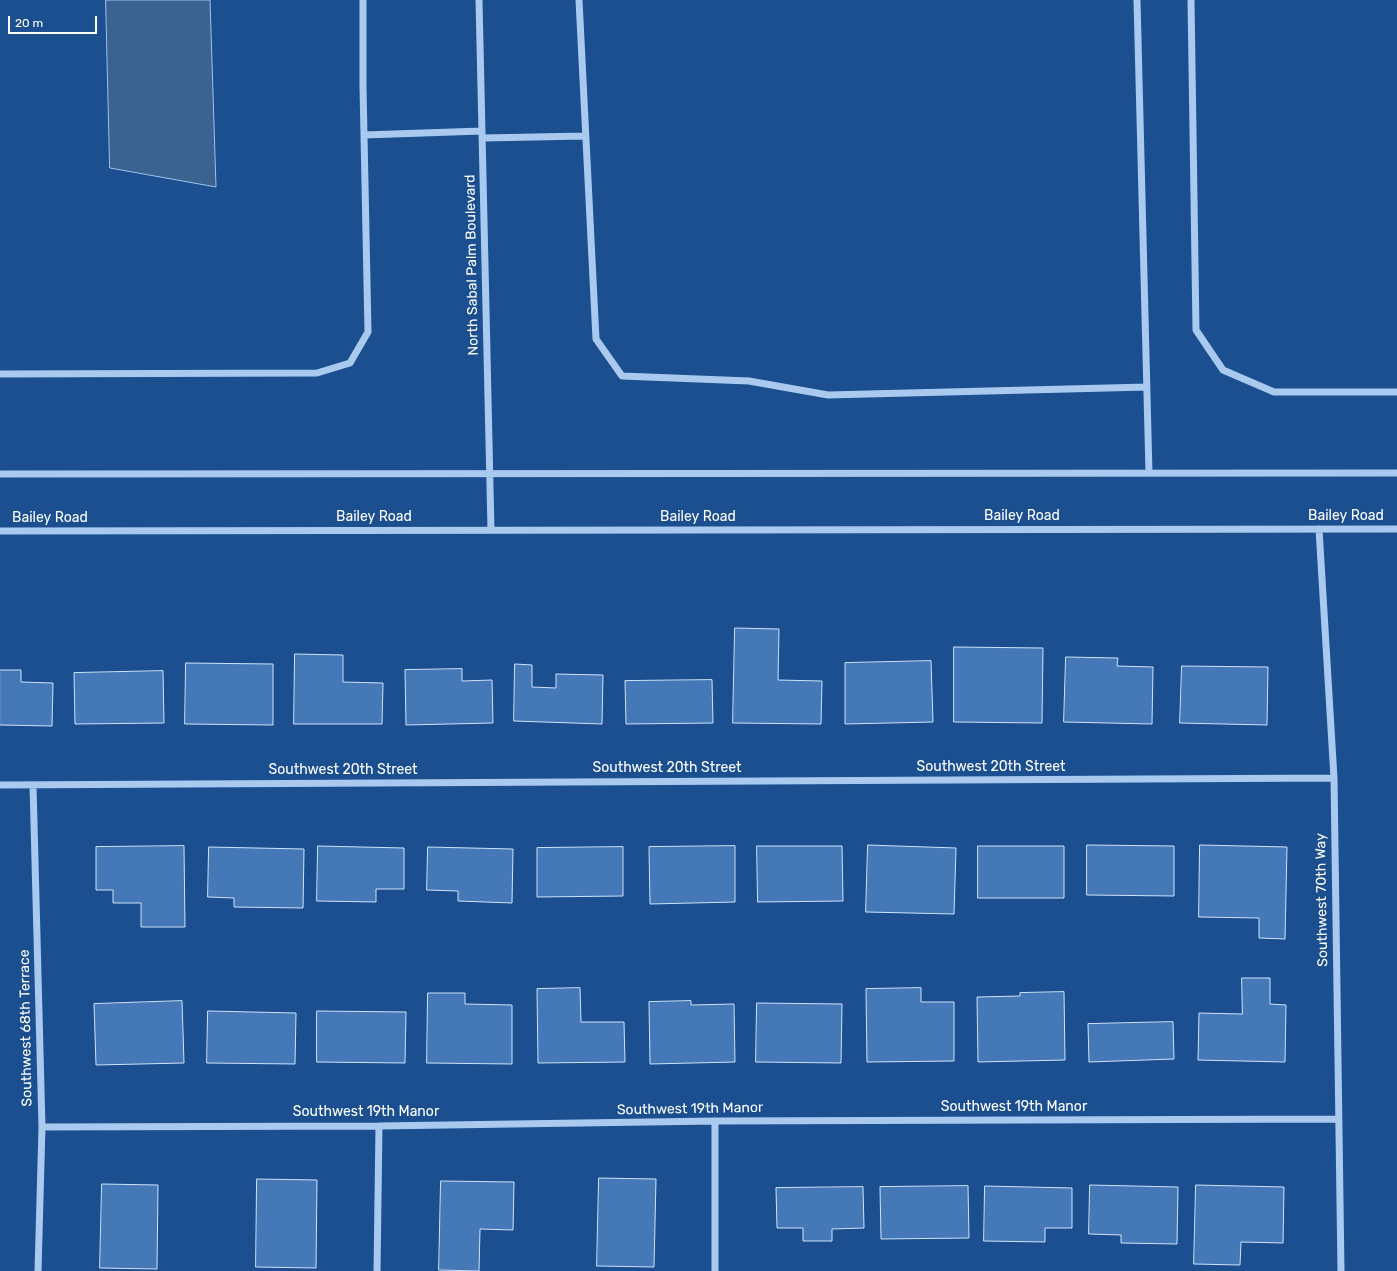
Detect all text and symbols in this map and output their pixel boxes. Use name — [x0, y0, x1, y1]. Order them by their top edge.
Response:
scale bar — [10, 8, 99, 34]
text: 20 m — [15, 16, 43, 30]
street label: North Sabal Palm Boulevard — [462, 174, 482, 356]
street label: Bailey Road — [984, 508, 1060, 524]
street label: Bailey Road — [1308, 508, 1384, 524]
street label: Bailey Road — [336, 509, 412, 525]
street label: Bailey Road — [660, 509, 736, 525]
street label: Bailey Road — [12, 510, 88, 526]
street label: Southwest 20th Street — [917, 759, 1065, 775]
street label: Southwest 20th Street — [593, 760, 741, 776]
street label: Southwest 20th Street — [269, 762, 417, 778]
street label: Southwest 70th Way — [1312, 833, 1332, 967]
street label: Southwest 68th Terrace — [16, 949, 36, 1107]
street label: Southwest 19th Manor — [617, 1099, 763, 1119]
street label: Southwest 19th Manor — [941, 1099, 1087, 1115]
street label: Southwest 19th Manor — [293, 1104, 439, 1120]

